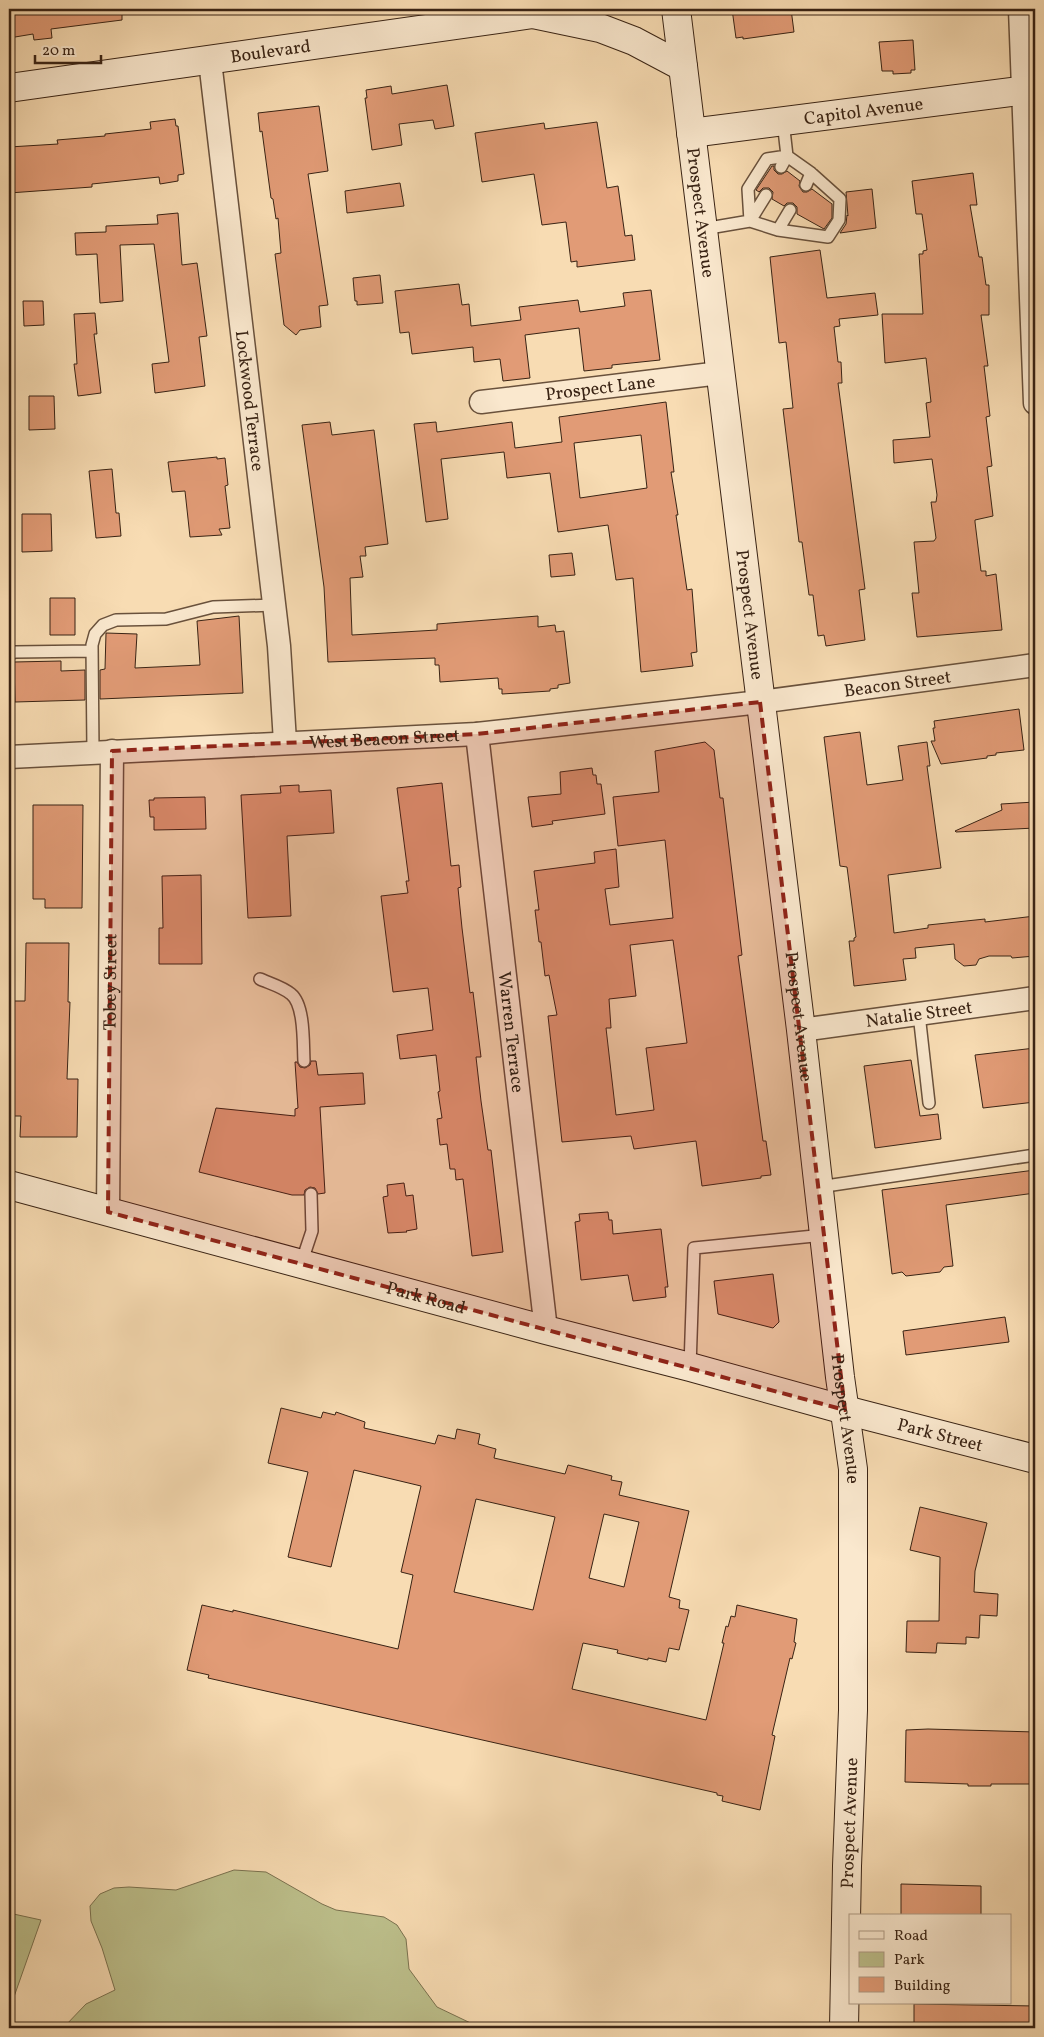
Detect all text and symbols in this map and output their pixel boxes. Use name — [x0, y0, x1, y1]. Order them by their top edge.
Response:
scale bar — [35, 32, 101, 64]
street label: Boulevard — [229, 35, 312, 71]
text: 20 m — [42, 41, 75, 62]
street label: Capitol Avenue — [803, 92, 925, 132]
street label: Prospect Avenue — [679, 146, 720, 279]
street label: Lockwood Terrace — [228, 329, 269, 473]
street label: Prospect Lane — [544, 370, 657, 408]
street label: Prospect Avenue — [728, 548, 769, 681]
street label: Beacon Street — [842, 665, 953, 705]
street label: West Beacon Street — [309, 724, 461, 756]
street label: Tobey Street — [99, 933, 124, 1031]
street label: Prospect Avenue — [777, 950, 818, 1083]
street label: Warren Terrace — [491, 970, 529, 1094]
street label: Natalie Street — [864, 996, 974, 1035]
street label: Park Road — [383, 1276, 468, 1322]
street label: Prospect Avenue — [823, 1353, 864, 1484]
street label: Park Street — [894, 1413, 985, 1459]
street label: Prospect Avenue — [836, 1757, 865, 1889]
legend — [849, 1914, 1012, 2004]
text: Road — [894, 1926, 928, 1947]
text: Park — [894, 1950, 925, 1971]
text: Building — [894, 1976, 951, 1997]

